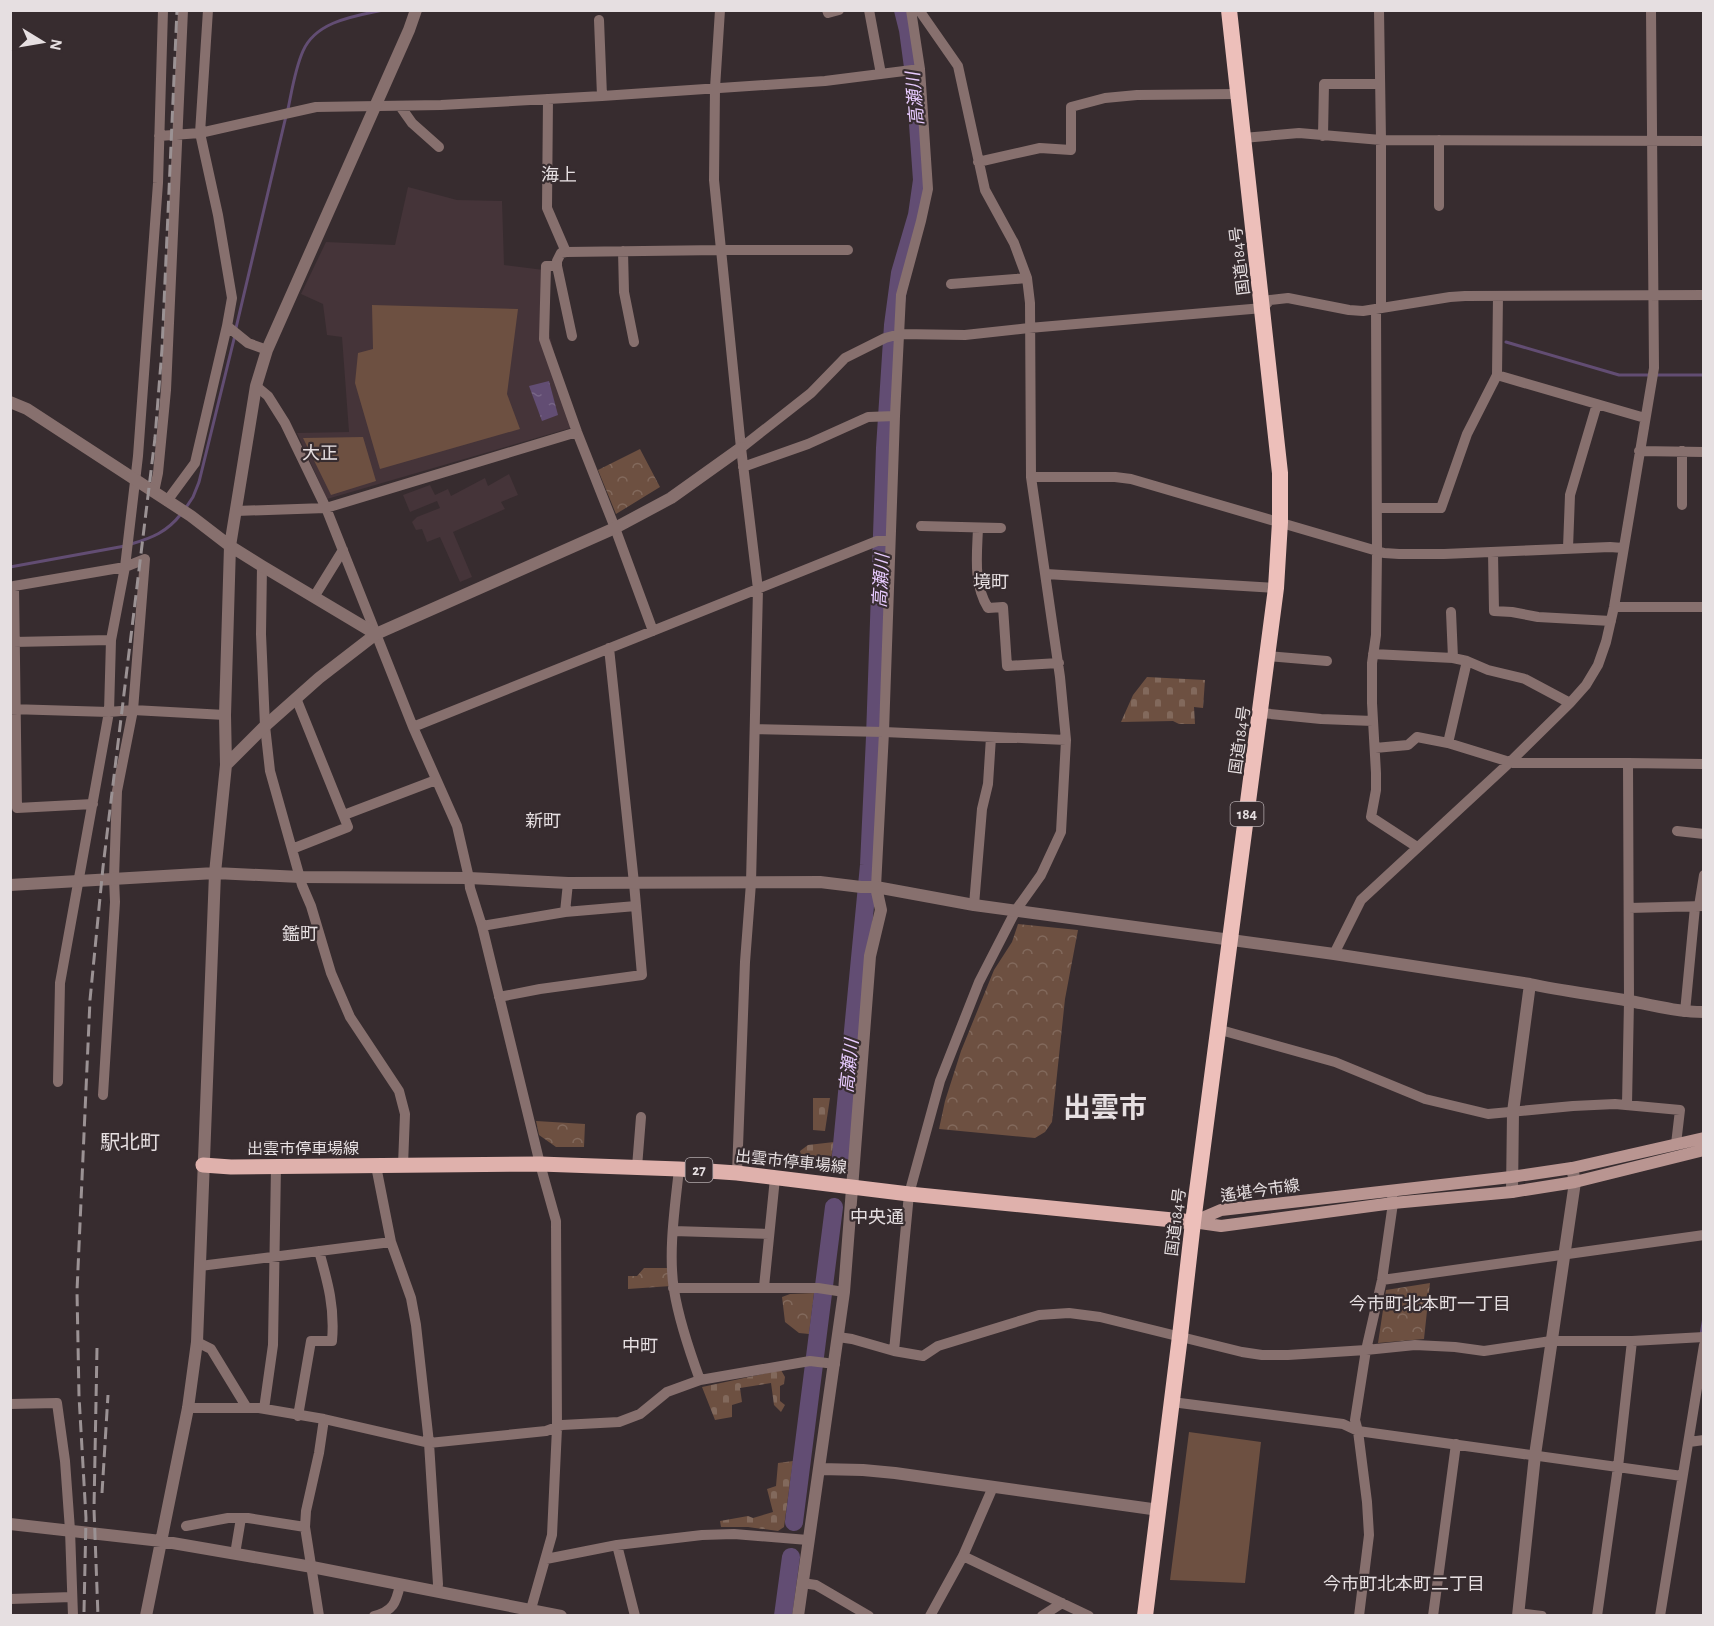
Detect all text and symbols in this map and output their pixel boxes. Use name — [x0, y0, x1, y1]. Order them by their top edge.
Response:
north arrow — [12, 12, 72, 72]
text: N — [47, 38, 65, 52]
water label: 高瀬川 — [903, 69, 927, 127]
district label: 海上 — [541, 165, 577, 185]
street label: 国道184号 — [1227, 226, 1252, 296]
district label: 大正 — [302, 444, 338, 463]
water label: 高瀬川 — [870, 552, 893, 608]
district label: 境町 — [973, 573, 1009, 592]
street label: 国道184号 — [1226, 705, 1253, 775]
road number: 184 — [1230, 802, 1264, 826]
district label: 新町 — [525, 812, 561, 831]
district label: 鑑町 — [282, 924, 318, 944]
water label: 高瀬川 — [836, 1036, 862, 1094]
district label: 出雲市 — [1063, 1093, 1147, 1123]
district label: 駅北町 — [100, 1132, 160, 1153]
street label: 出雲市停車場線 — [247, 1140, 359, 1157]
street label: 出雲市停車場線 — [734, 1147, 848, 1176]
road number: 27 — [686, 1158, 712, 1182]
street label: 遙堪今市線 — [1219, 1176, 1301, 1204]
street label: 国道184号 — [1163, 1187, 1188, 1257]
district label: 中央通 — [850, 1208, 904, 1227]
district label: 今市町北本町一丁目 — [1349, 1294, 1511, 1314]
district label: 中町 — [622, 1337, 658, 1356]
district label: 今市町北本町二丁目 — [1323, 1574, 1485, 1594]

